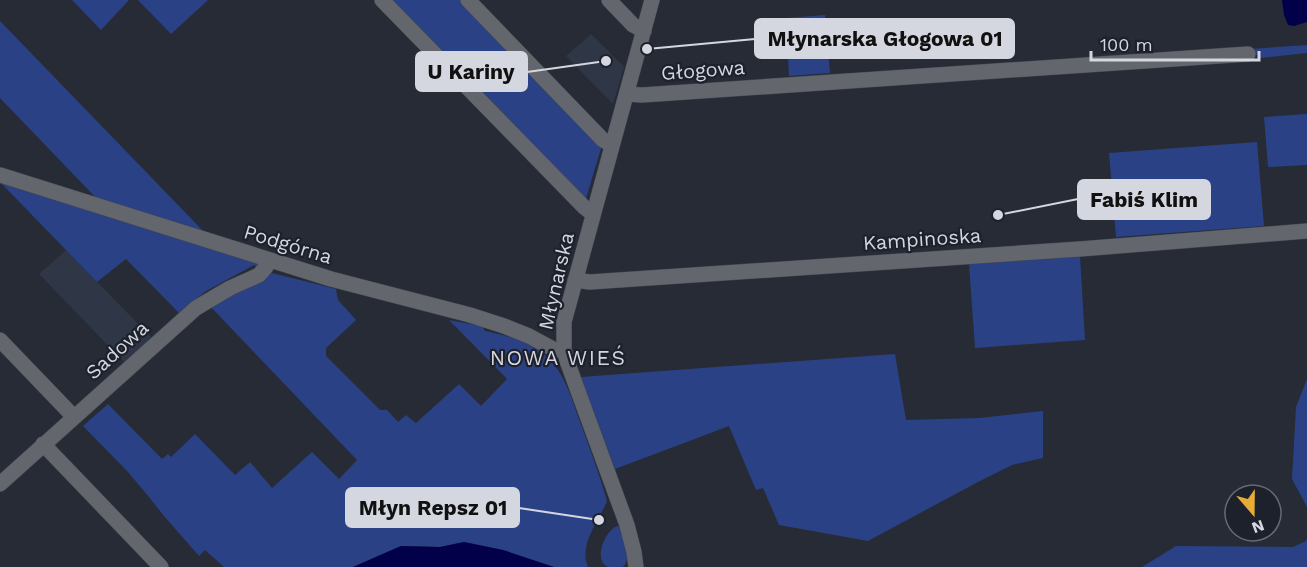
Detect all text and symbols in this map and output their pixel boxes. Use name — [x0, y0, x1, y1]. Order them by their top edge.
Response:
callout: Młynarska Głogowa 01 — [755, 19, 1014, 58]
scale bar — [1091, 24, 1259, 62]
text: Młynarska Głogowa 01 — [767, 26, 1003, 51]
text: 100 m — [1100, 34, 1153, 55]
callout: U Kariny — [416, 52, 527, 91]
street label: Głogowa — [660, 55, 746, 85]
text: U Kariny — [427, 59, 515, 84]
callout: Fabiś Klim — [1078, 180, 1210, 219]
text: Fabiś Klim — [1090, 187, 1198, 212]
street label: Podgórna — [241, 219, 335, 269]
street label: Kampinoska — [862, 223, 982, 255]
street label: Młynarska — [533, 230, 579, 332]
street label: Sadowa — [81, 316, 153, 384]
district label: NOWA WIEŚ — [490, 345, 626, 370]
north arrow — [1223, 483, 1283, 543]
callout: Młyn Repsz 01 — [346, 488, 519, 527]
text: Młyn Repsz 01 — [359, 495, 507, 520]
text: N — [1249, 516, 1267, 538]

